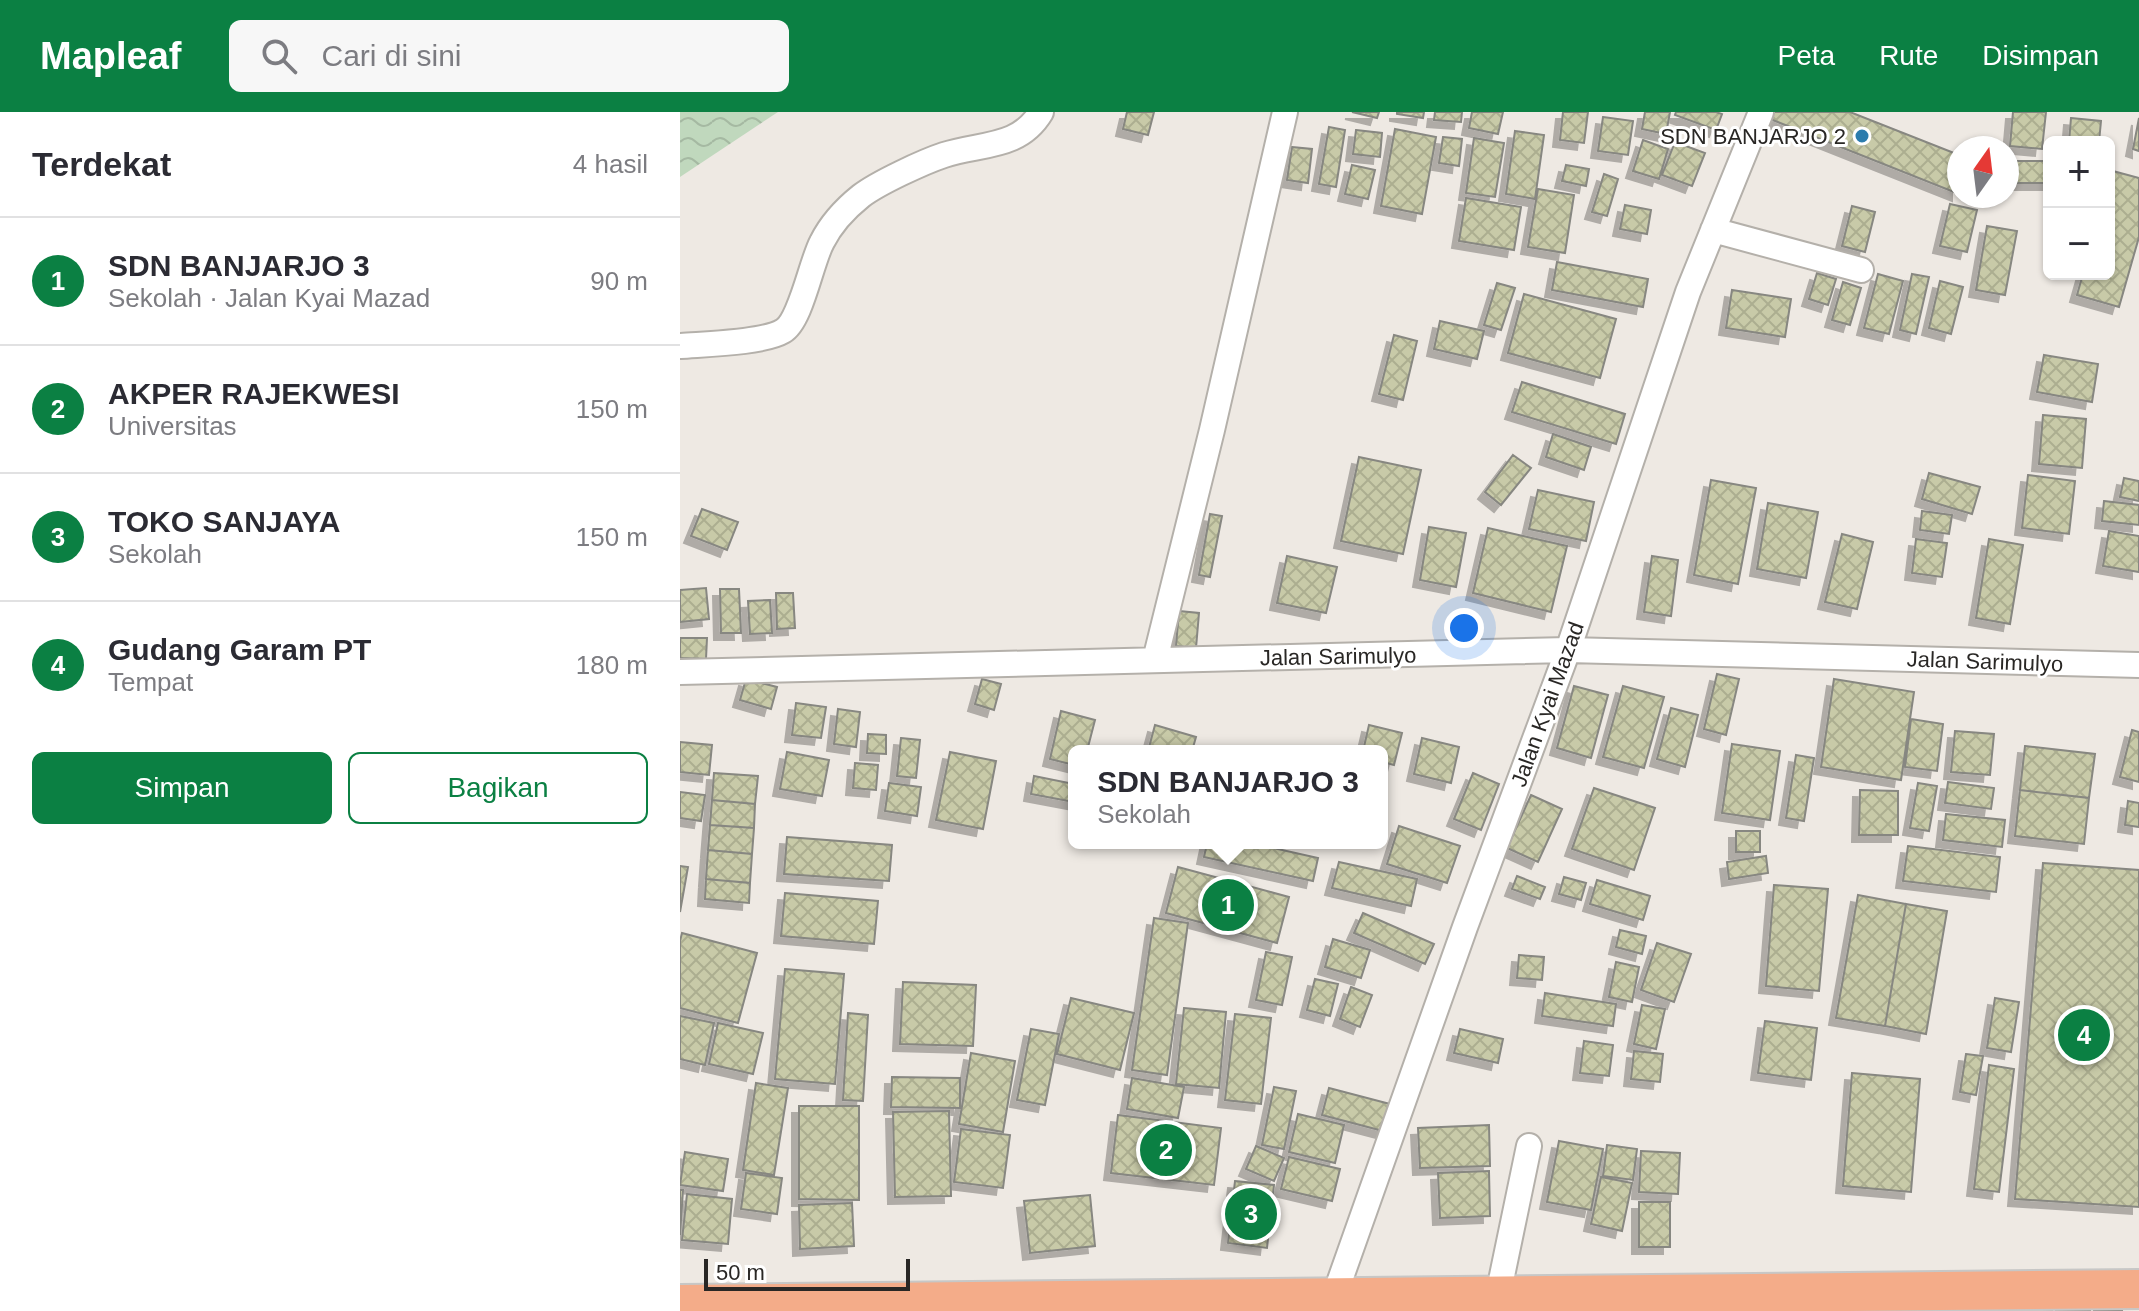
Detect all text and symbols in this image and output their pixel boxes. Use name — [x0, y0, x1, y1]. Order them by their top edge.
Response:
search box — [229, 20, 789, 92]
icon: search — [257, 34, 301, 78]
text: Mapleaf — [40, 35, 181, 77]
text: Cari di sini — [321, 39, 462, 72]
text: Peta — [1778, 40, 1835, 71]
text: Rute — [1879, 40, 1938, 71]
text: Disimpan — [1982, 40, 2099, 71]
place label: SDN BANJARJO 2 — [1660, 124, 1846, 149]
marker: SDN BANJARJO 2 — [1853, 127, 1871, 145]
north arrow — [1947, 136, 2019, 208]
map controls — [2043, 136, 2115, 280]
button: + — [2043, 136, 2115, 208]
text: Terdekat — [32, 145, 171, 183]
text: 4 hasil — [573, 149, 648, 179]
button: − — [2043, 208, 2115, 280]
text: SDN BANJARJO 3 — [108, 249, 370, 282]
text: 1 — [51, 266, 65, 296]
text: 90 m — [590, 266, 648, 296]
text: Sekolah · Jalan Kyai Mazad — [108, 283, 430, 313]
text: AKPER RAJEKWESI — [108, 377, 400, 410]
text: 2 — [51, 394, 65, 424]
text: 150 m — [576, 394, 648, 424]
text: Universitas — [108, 411, 237, 441]
text: TOKO SANJAYA — [108, 505, 340, 538]
text: 3 — [51, 522, 65, 552]
text: 150 m — [576, 522, 648, 552]
text: Sekolah — [108, 539, 202, 569]
your location — [1444, 608, 1484, 648]
street label: Jalan Kyai Mazad — [1506, 618, 1589, 790]
text: Gudang Garam PT — [108, 633, 371, 666]
street label: Jalan Sarimulyo — [1260, 643, 1416, 670]
street label: Jalan Sarimulyo — [1906, 646, 2064, 677]
text: 4 — [51, 650, 65, 680]
text: 180 m — [576, 650, 648, 680]
text: Tempat — [108, 667, 193, 697]
popup — [1068, 745, 1388, 849]
button: Simpan — [32, 752, 332, 824]
button: Bagikan — [348, 752, 648, 824]
text: SDN BANJARJO 3 — [1097, 765, 1359, 798]
text: Sekolah — [1097, 799, 1191, 829]
pin: 1 — [1202, 875, 1254, 935]
pin: 4 — [2058, 1005, 2110, 1065]
pin: 2 — [1140, 1120, 1192, 1180]
pin: 3 — [1225, 1184, 1277, 1244]
scale bar — [704, 1255, 910, 1291]
text: 50 m — [716, 1260, 765, 1285]

